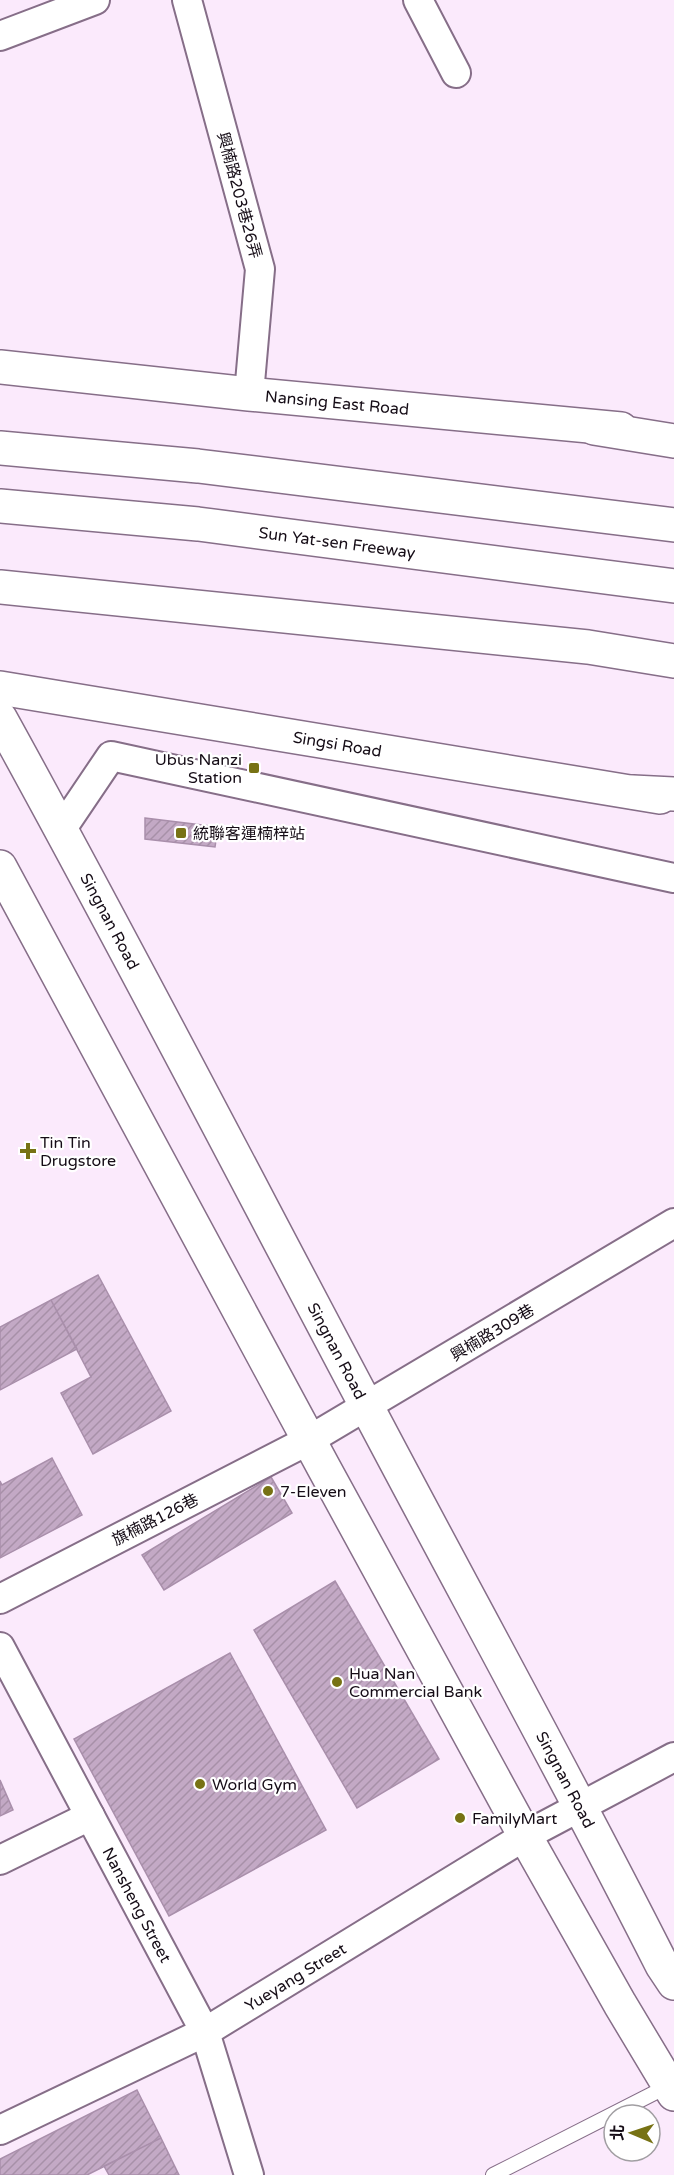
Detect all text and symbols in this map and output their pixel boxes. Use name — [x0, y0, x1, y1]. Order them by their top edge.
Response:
street label: 興楠路203巷26弄 — [213, 130, 266, 261]
street label: Nansing East Road — [264, 387, 410, 420]
street label: Sun Yat-sen Freeway — [257, 523, 417, 563]
street label: Singsi Road — [291, 728, 383, 762]
place label: Ubus Nanzi Station — [155, 750, 242, 788]
marker: Ubus Nanzi Station — [247, 761, 261, 775]
place label: 統聯客運楠梓站 — [193, 824, 305, 844]
marker: 統聯客運楠梓站 — [174, 826, 188, 840]
street label: Singnan Road — [75, 870, 143, 973]
place label: Tin Tin Drugstore — [40, 1133, 116, 1171]
marker: Tin Tin Drugstore — [21, 1144, 35, 1158]
street label: Singnan Road — [303, 1299, 370, 1403]
street label: 興楠路309巷 — [447, 1300, 538, 1366]
place label: 7-Eleven — [280, 1482, 347, 1502]
marker: 7-Eleven — [261, 1484, 275, 1498]
street label: 旗楠路126巷 — [109, 1490, 202, 1550]
place label: Hua Nan Commercial Bank — [349, 1664, 482, 1702]
marker: Hua Nan Commercial Bank — [330, 1675, 344, 1689]
street label: Singnan Road — [531, 1728, 599, 1832]
place label: World Gym — [212, 1775, 297, 1795]
marker: World Gym — [193, 1777, 207, 1791]
place label: FamilyMart — [472, 1809, 557, 1829]
marker: FamilyMart — [453, 1811, 467, 1825]
street label: Nansheng Street — [97, 1844, 175, 1966]
street label: Yueyang Street — [241, 1939, 350, 2016]
north arrow — [602, 2103, 662, 2163]
text: 北 — [608, 2124, 628, 2141]

